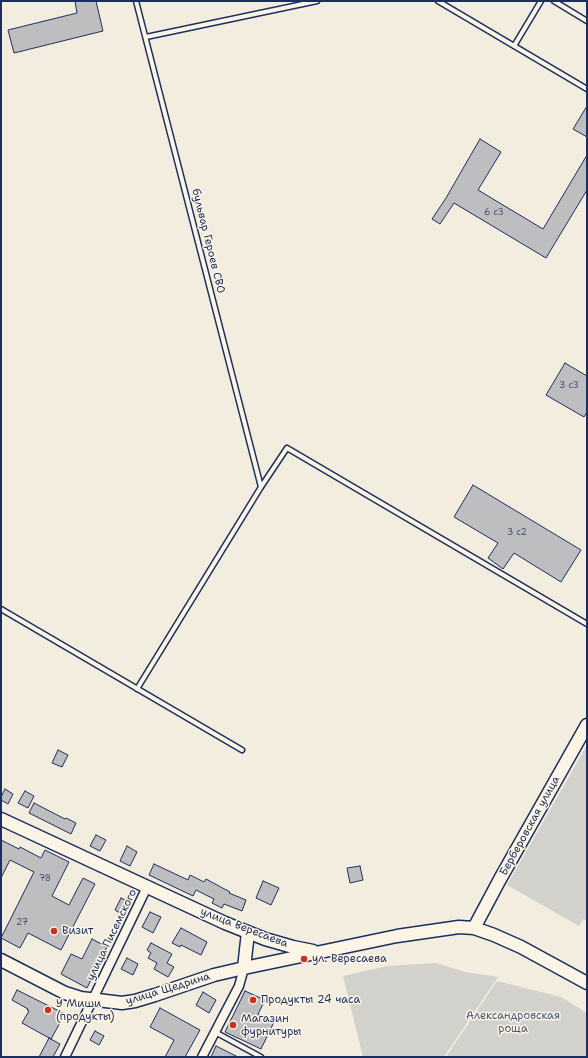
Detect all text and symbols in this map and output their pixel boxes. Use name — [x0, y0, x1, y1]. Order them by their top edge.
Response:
street label: бульвар Героев СВО — [189, 187, 227, 295]
house number: 6 с3 — [484, 208, 504, 218]
house number: 3 с3 — [559, 381, 579, 391]
house number: 3 с2 — [507, 528, 527, 538]
street label: Берберовская улица — [497, 774, 563, 878]
house number: 78 — [39, 874, 51, 884]
street label: улица Писемского — [84, 887, 140, 983]
street label: улица Вересаева — [198, 905, 290, 951]
house number: 27 — [16, 918, 28, 928]
place label: Визит — [62, 924, 93, 938]
marker: Визит — [49, 926, 59, 936]
place label: ул. Вересаева — [312, 952, 387, 966]
marker: ул. Вересаева — [299, 954, 309, 964]
street label: улица Щедрина — [124, 970, 212, 1008]
place label: Продукты 24 часа — [261, 993, 360, 1007]
marker: Продукты 24 часа — [248, 995, 258, 1005]
place label: У Миши (продукты) — [56, 997, 115, 1023]
marker: У Миши (продукты) — [43, 1005, 53, 1015]
park label: Александровская роща — [466, 1009, 560, 1035]
place label: Магазин фурнитуры — [241, 1012, 301, 1038]
marker: Магазин фурнитуры — [228, 1020, 238, 1030]

